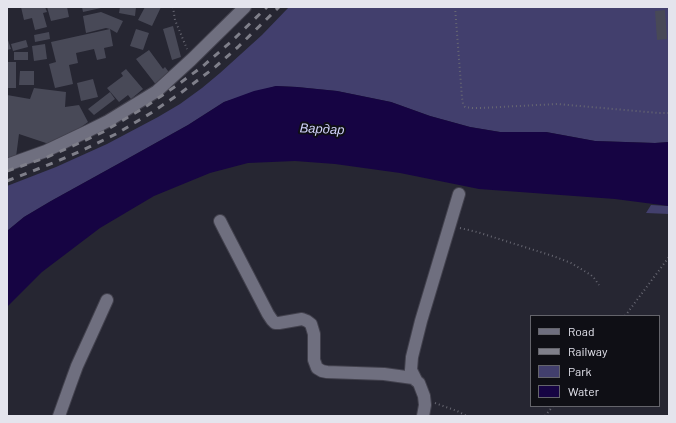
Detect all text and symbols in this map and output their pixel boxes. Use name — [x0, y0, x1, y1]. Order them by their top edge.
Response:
water label: Вардар — [299, 120, 345, 138]
legend — [530, 315, 660, 407]
text: Road — [568, 324, 595, 338]
text: Railway — [568, 344, 607, 358]
text: Park — [568, 364, 592, 378]
text: Water — [568, 384, 599, 398]

